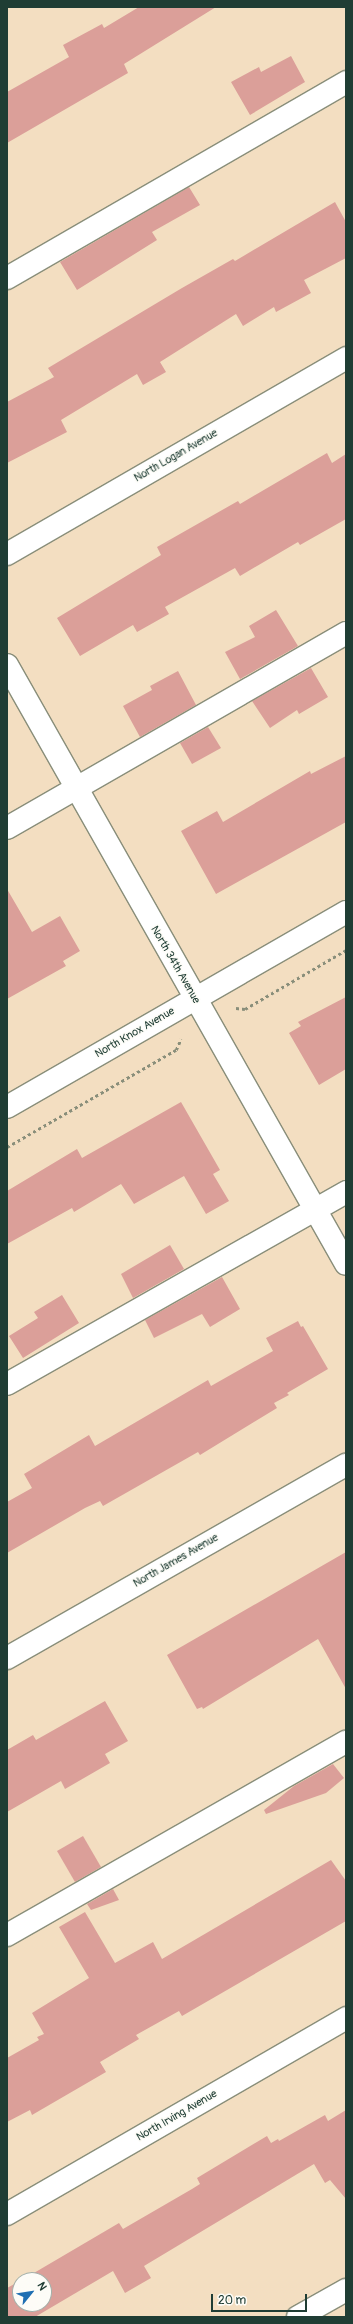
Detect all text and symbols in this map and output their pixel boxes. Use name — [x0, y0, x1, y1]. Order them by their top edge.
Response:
street label: North Logan Avenue — [132, 427, 220, 485]
street label: North 34th Avenue — [147, 924, 203, 1006]
street label: North Knox Avenue — [93, 1005, 177, 1061]
street label: North James Avenue — [131, 1531, 221, 1591]
street label: North Irving Avenue — [134, 2088, 220, 2144]
north arrow — [12, 2272, 52, 2312]
text: N — [34, 2280, 49, 2293]
scale bar — [213, 2286, 309, 2312]
text: 20 m — [218, 2293, 246, 2308]

